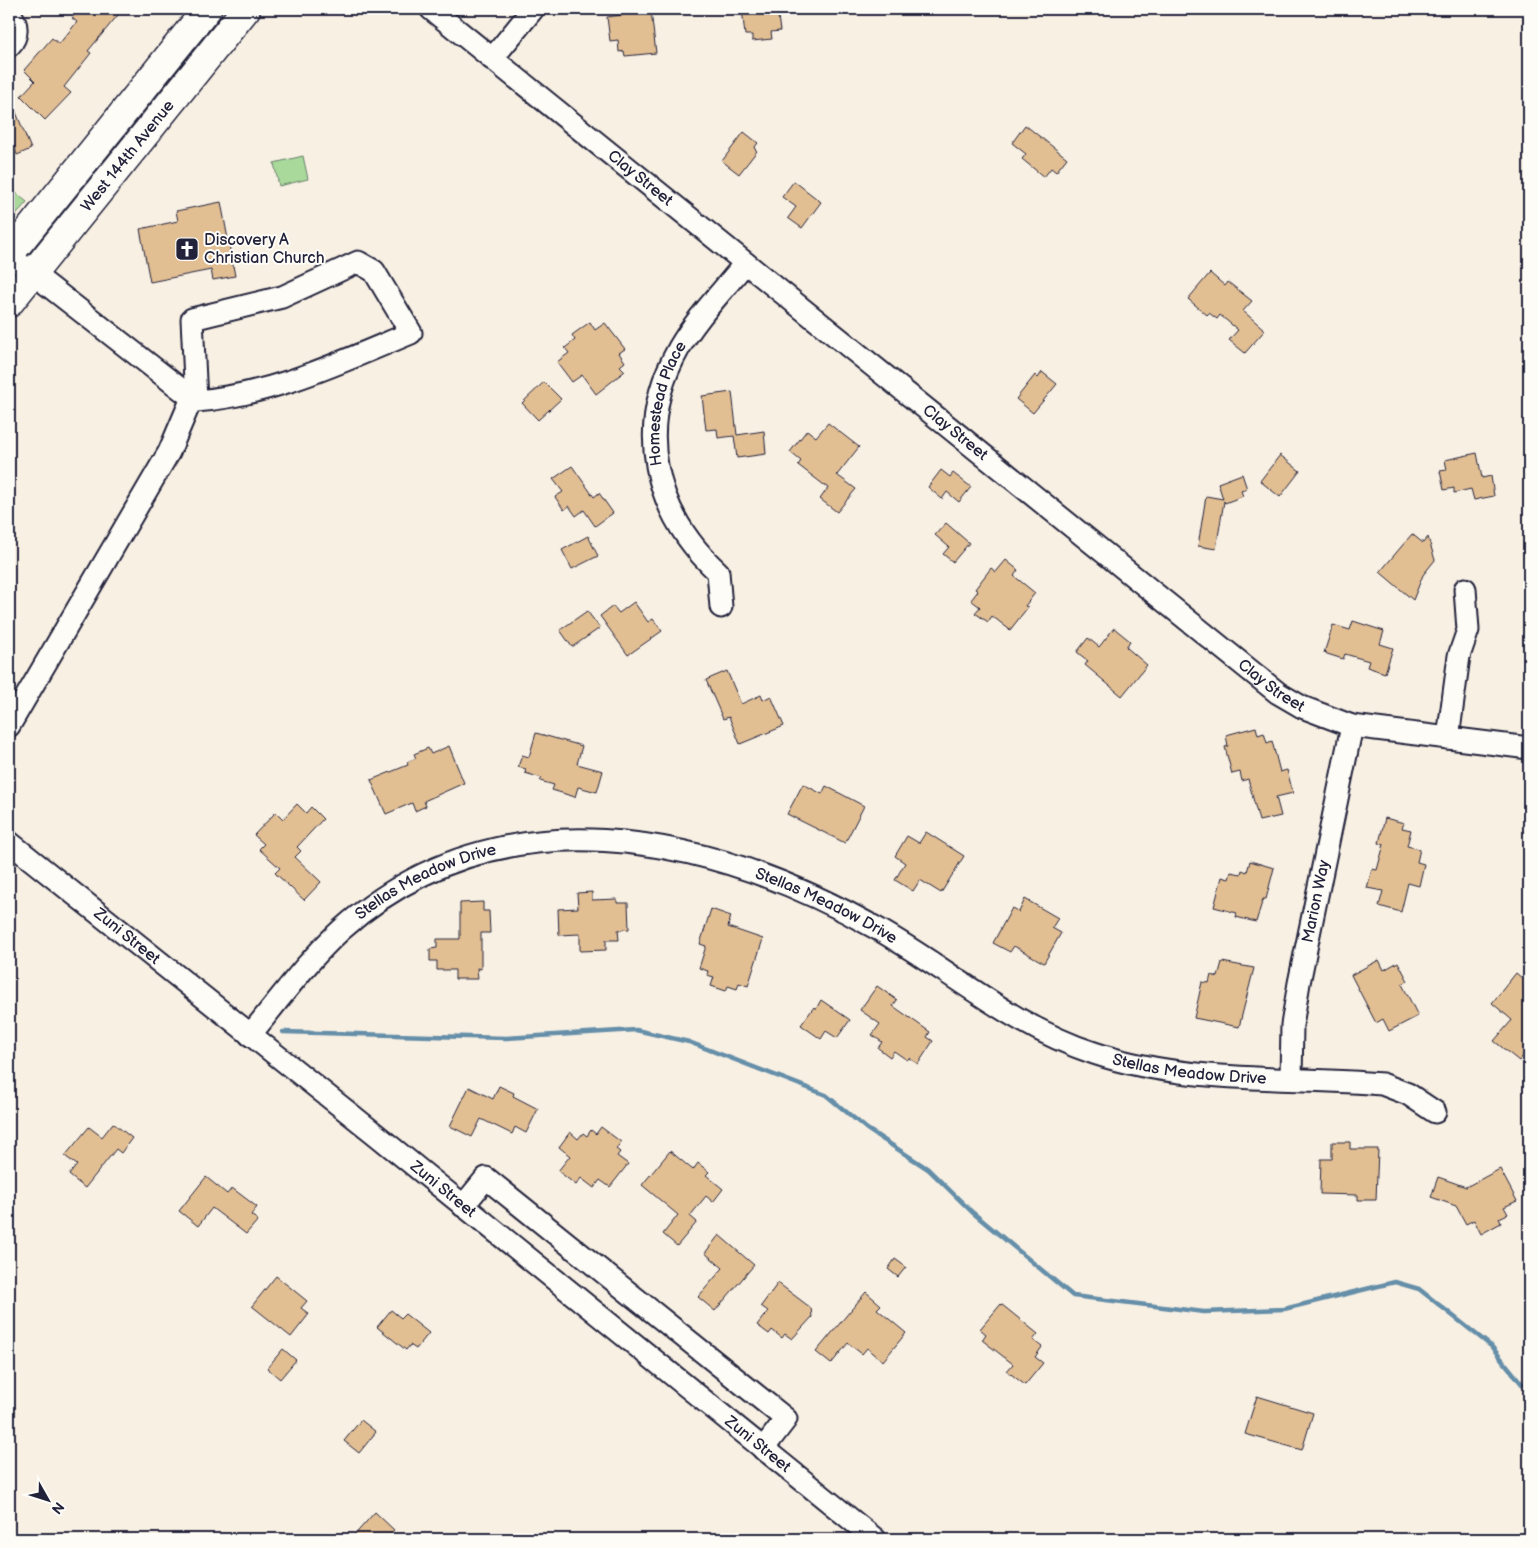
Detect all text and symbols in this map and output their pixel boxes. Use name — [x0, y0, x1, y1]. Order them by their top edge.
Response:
street label: West 144th Avenue — [77, 96, 179, 216]
street label: Clay Street — [604, 146, 677, 210]
place label: Discovery A Christian Church — [204, 231, 325, 268]
church icon: Discovery A Christian Church — [174, 236, 200, 262]
street label: Homestead Place — [645, 337, 691, 467]
street label: Clay Street — [919, 401, 992, 464]
street label: Clay Street — [1234, 655, 1308, 716]
street label: Stellas Meadow Drive — [351, 840, 499, 924]
street label: Marion Way — [1298, 857, 1334, 944]
street label: Stellas Meadow Drive — [753, 864, 901, 948]
street label: Zuni Street — [89, 903, 164, 968]
street label: Stellas Meadow Drive — [1110, 1050, 1267, 1088]
street label: Zuni Street — [406, 1156, 480, 1222]
street label: Zuni Street — [720, 1411, 795, 1476]
north arrow — [22, 1476, 72, 1526]
text: N — [48, 1498, 68, 1517]

